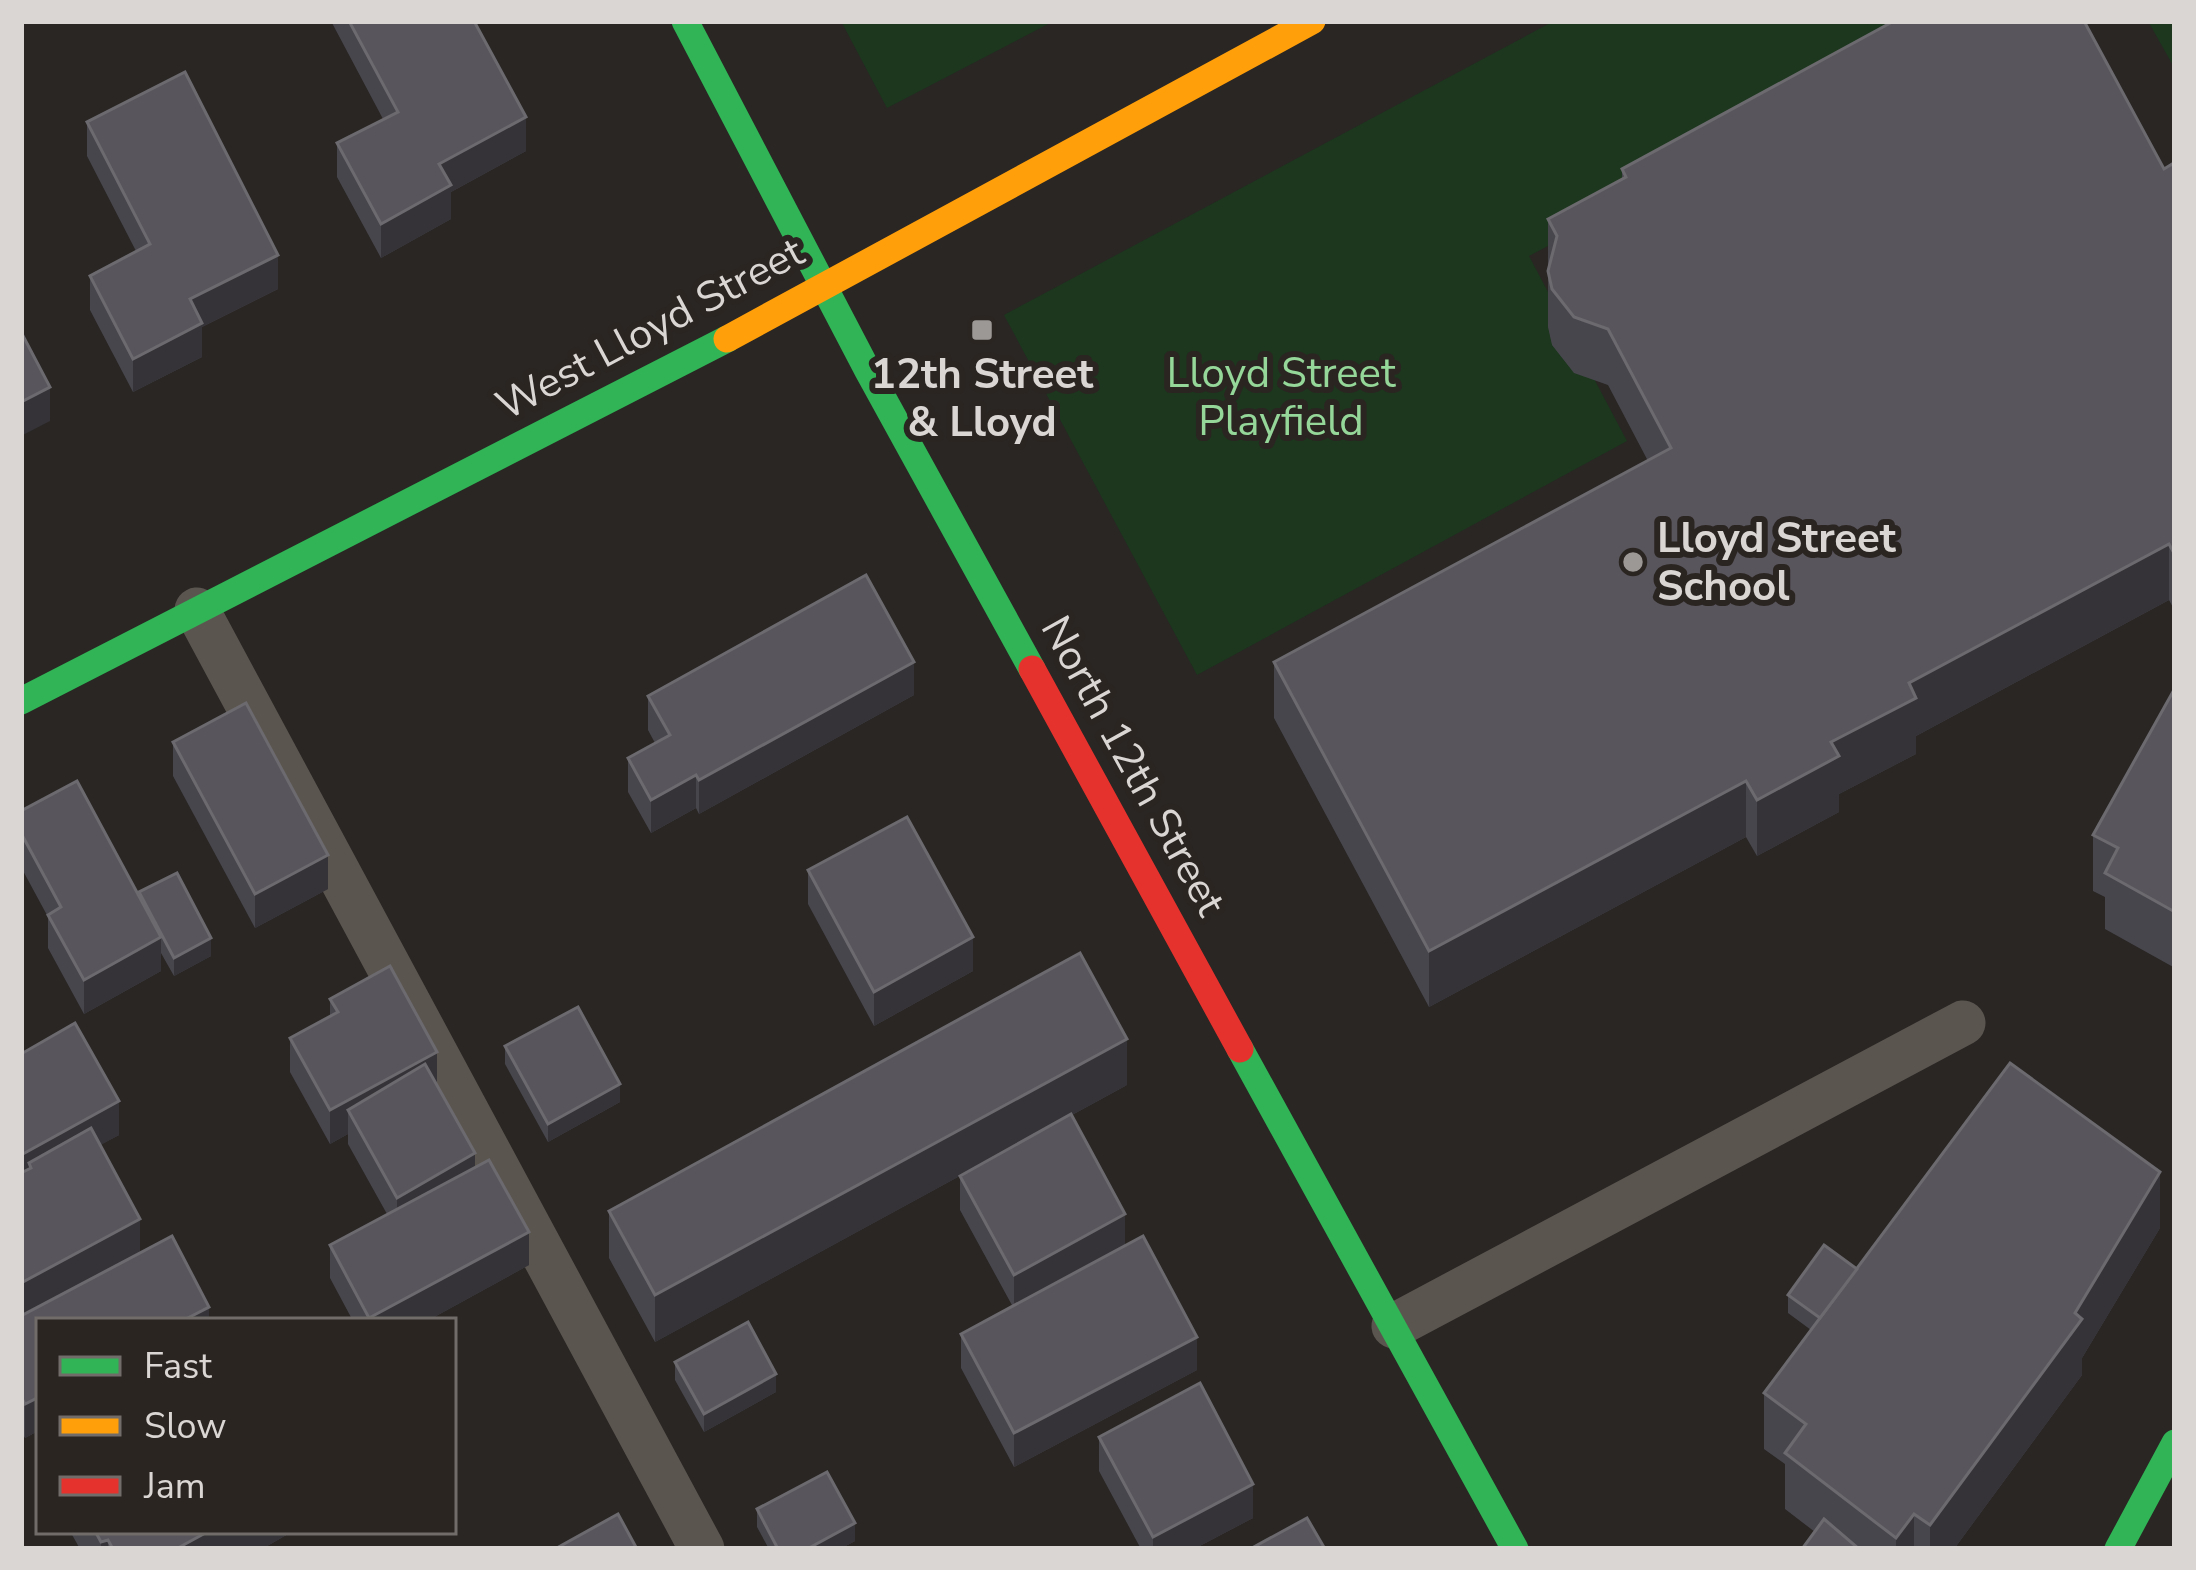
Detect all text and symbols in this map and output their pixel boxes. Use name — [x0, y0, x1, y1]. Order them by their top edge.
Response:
street label: West Lloyd Street — [486, 224, 814, 434]
marker: 12th Street & Lloyd — [969, 317, 995, 343]
park label: Lloyd Street Playfield — [1166, 345, 1396, 450]
place label: 12th Street & Lloyd — [871, 346, 1094, 451]
place label: Lloyd Street School — [1657, 510, 1897, 615]
marker: Lloyd Street School — [1620, 549, 1646, 575]
street label: North 12th Street — [1027, 606, 1239, 926]
legend — [36, 1318, 456, 1534]
text: Fast — [144, 1342, 212, 1391]
text: Slow — [144, 1402, 227, 1451]
text: Jam — [143, 1462, 206, 1511]

